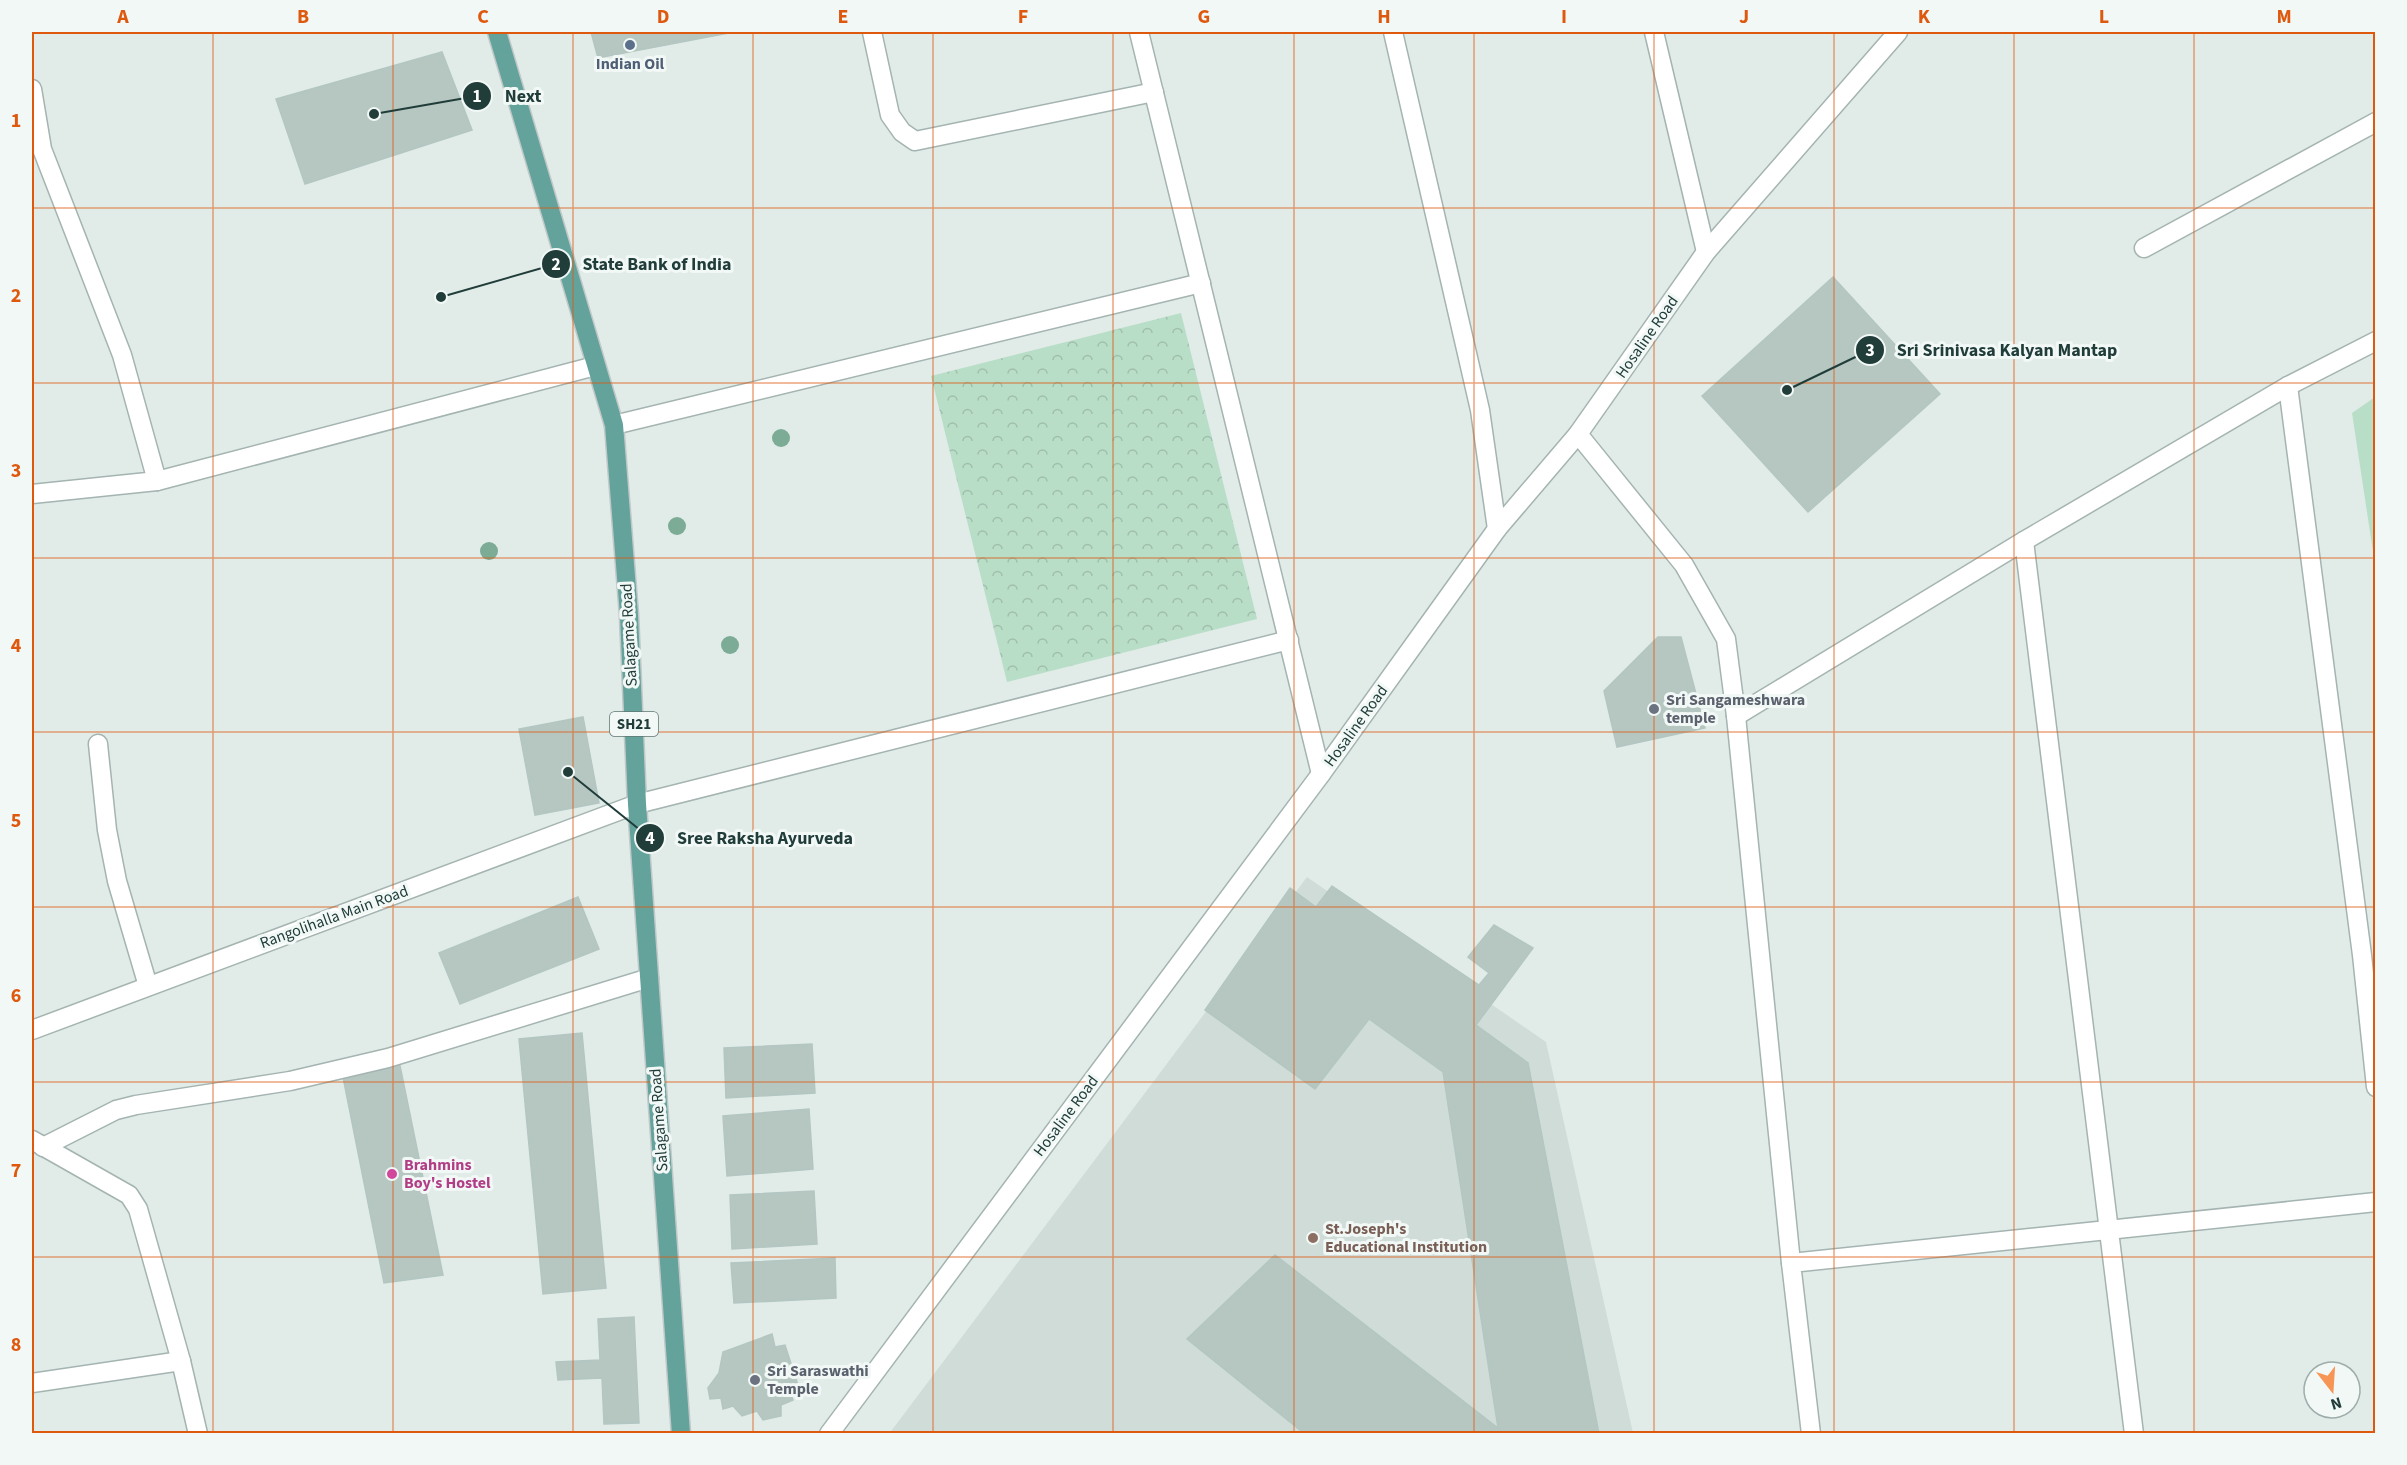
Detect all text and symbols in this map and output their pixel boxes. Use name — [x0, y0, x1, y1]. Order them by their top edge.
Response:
text: A — [116, 3, 129, 31]
text: B — [297, 3, 309, 31]
text: C — [477, 3, 489, 31]
text: D — [657, 3, 669, 31]
text: E — [838, 3, 848, 31]
text: F — [1018, 3, 1028, 31]
text: G — [1198, 3, 1210, 31]
text: H — [1377, 3, 1391, 31]
text: I — [1561, 3, 1567, 31]
text: J — [1739, 3, 1749, 31]
text: K — [1918, 3, 1931, 31]
text: L — [2099, 3, 2109, 31]
text: M — [2276, 3, 2292, 31]
marker: Indian Oil — [623, 38, 637, 52]
place label: Indian Oil — [596, 53, 665, 75]
callout: Next — [462, 78, 553, 114]
text: 1 — [472, 84, 482, 109]
text: Next — [505, 84, 541, 109]
text: 1 — [11, 107, 21, 135]
callout: State Bank of India — [541, 246, 744, 282]
text: 2 — [551, 252, 561, 277]
text: State Bank of India — [583, 252, 731, 277]
text: 2 — [11, 282, 21, 310]
street label: Hosaline Road — [1610, 291, 1684, 383]
callout: Sri Srinivasa Kalyan Mantap — [1855, 332, 2130, 368]
text: 3 — [1865, 338, 1875, 363]
text: Sri Srinivasa Kalyan Mantap — [1897, 338, 2117, 363]
text: 3 — [11, 457, 21, 485]
street label: Salagame Road — [615, 583, 643, 687]
text: 4 — [11, 632, 22, 660]
street label: Hosaline Road — [1319, 681, 1393, 771]
place label: Sri Sangameshwara temple — [1666, 689, 1805, 729]
marker: Sri Sangameshwara temple — [1647, 702, 1661, 716]
road number: SH21 — [610, 712, 658, 736]
text: 5 — [11, 807, 21, 835]
callout: Sree Raksha Ayurveda — [635, 820, 865, 856]
text: 4 — [645, 826, 655, 851]
text: Sree Raksha Ayurveda — [677, 826, 853, 851]
street label: Rangolihalla Main Road — [257, 880, 411, 954]
text: 6 — [11, 982, 21, 1010]
street label: Salagame Road — [644, 1068, 674, 1172]
street label: Hosaline Road — [1028, 1071, 1104, 1161]
place label: Brahmins Boy's Hostel — [404, 1154, 491, 1194]
text: 7 — [11, 1157, 21, 1185]
marker: Brahmins Boy's Hostel — [385, 1167, 399, 1181]
place label: St.Joseph's Educational Institution — [1325, 1218, 1487, 1258]
marker: St.Joseph's Educational Institution — [1306, 1231, 1320, 1245]
text: 8 — [11, 1331, 21, 1359]
place label: Sri Saraswathi Temple — [767, 1360, 869, 1400]
north arrow — [2302, 1360, 2362, 1420]
marker: Sri Saraswathi Temple — [748, 1373, 762, 1387]
text: N — [2328, 1391, 2344, 1415]

